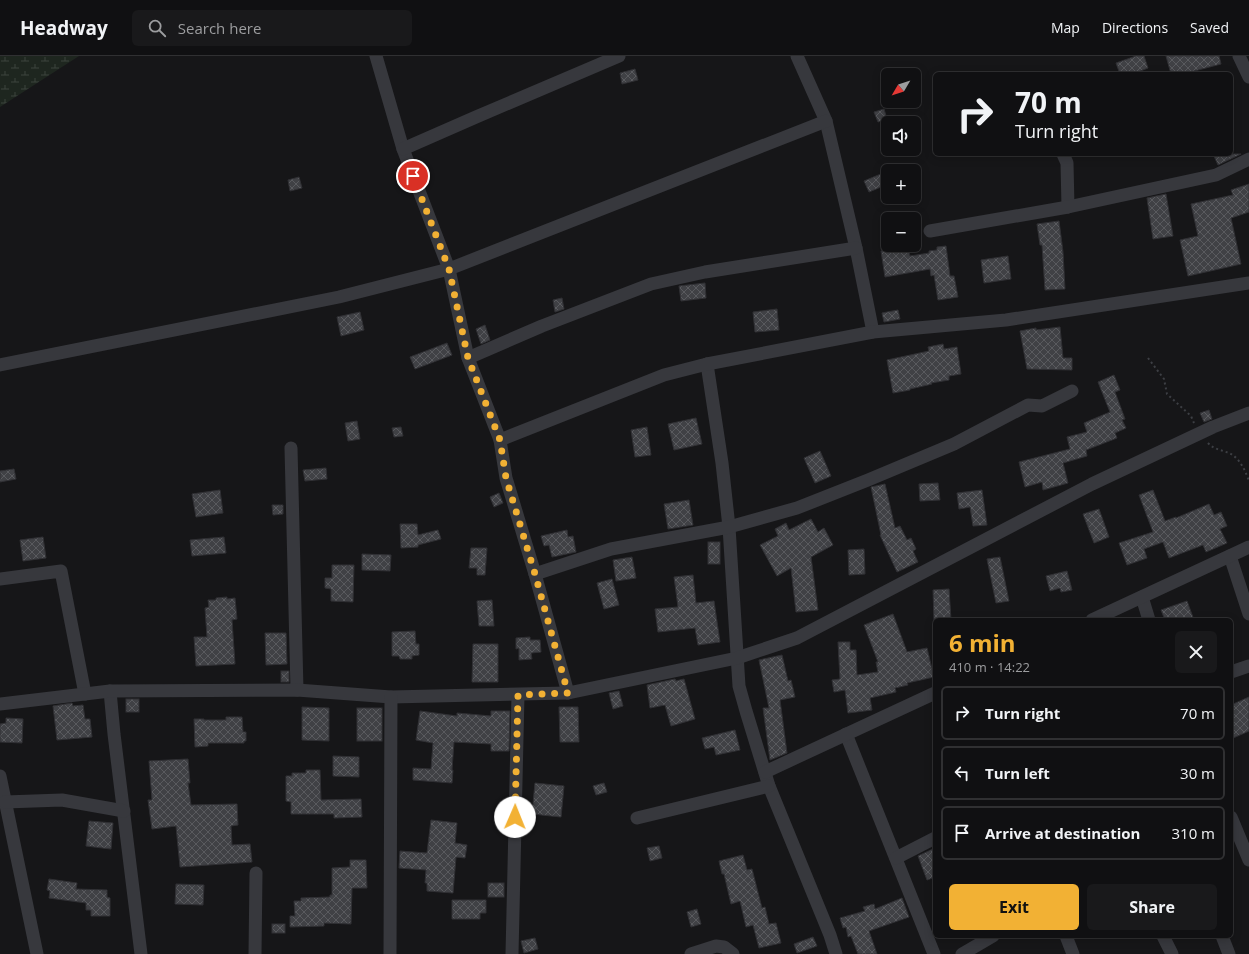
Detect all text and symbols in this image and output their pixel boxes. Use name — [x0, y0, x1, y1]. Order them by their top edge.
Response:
search box — [132, 10, 412, 46]
text: Headway — [20, 15, 108, 41]
icon: search — [146, 17, 168, 39]
text: Search here — [178, 18, 261, 38]
text: Map — [1051, 18, 1080, 37]
text: Directions — [1102, 18, 1168, 37]
text: Saved — [1190, 18, 1229, 37]
north arrow — [881, 68, 921, 108]
map controls — [881, 68, 921, 252]
text: 70 m — [1015, 83, 1082, 121]
icon: right — [949, 88, 1001, 140]
button: sound — [881, 116, 921, 156]
text: Turn right — [1015, 119, 1098, 143]
pin — [396, 159, 430, 193]
button: + — [881, 164, 921, 204]
icon: arrive — [402, 165, 424, 187]
button: − — [881, 212, 921, 252]
text: 6 min — [949, 626, 1016, 659]
button: close — [1175, 631, 1217, 673]
text: 410 m · 14:22 — [949, 658, 1030, 676]
icon: right — [951, 702, 973, 724]
text: Turn right — [985, 703, 1060, 723]
text: 70 m — [1180, 703, 1215, 723]
icon: left — [951, 762, 973, 784]
text: Turn left — [985, 763, 1050, 783]
text: 30 m — [1180, 763, 1215, 783]
position arrow — [494, 796, 536, 838]
icon: arrive — [951, 822, 973, 844]
text: Arrive at destination — [985, 823, 1140, 843]
text: 310 m — [1171, 823, 1215, 843]
button: Exit — [949, 884, 1079, 930]
button: Share — [1087, 884, 1217, 930]

